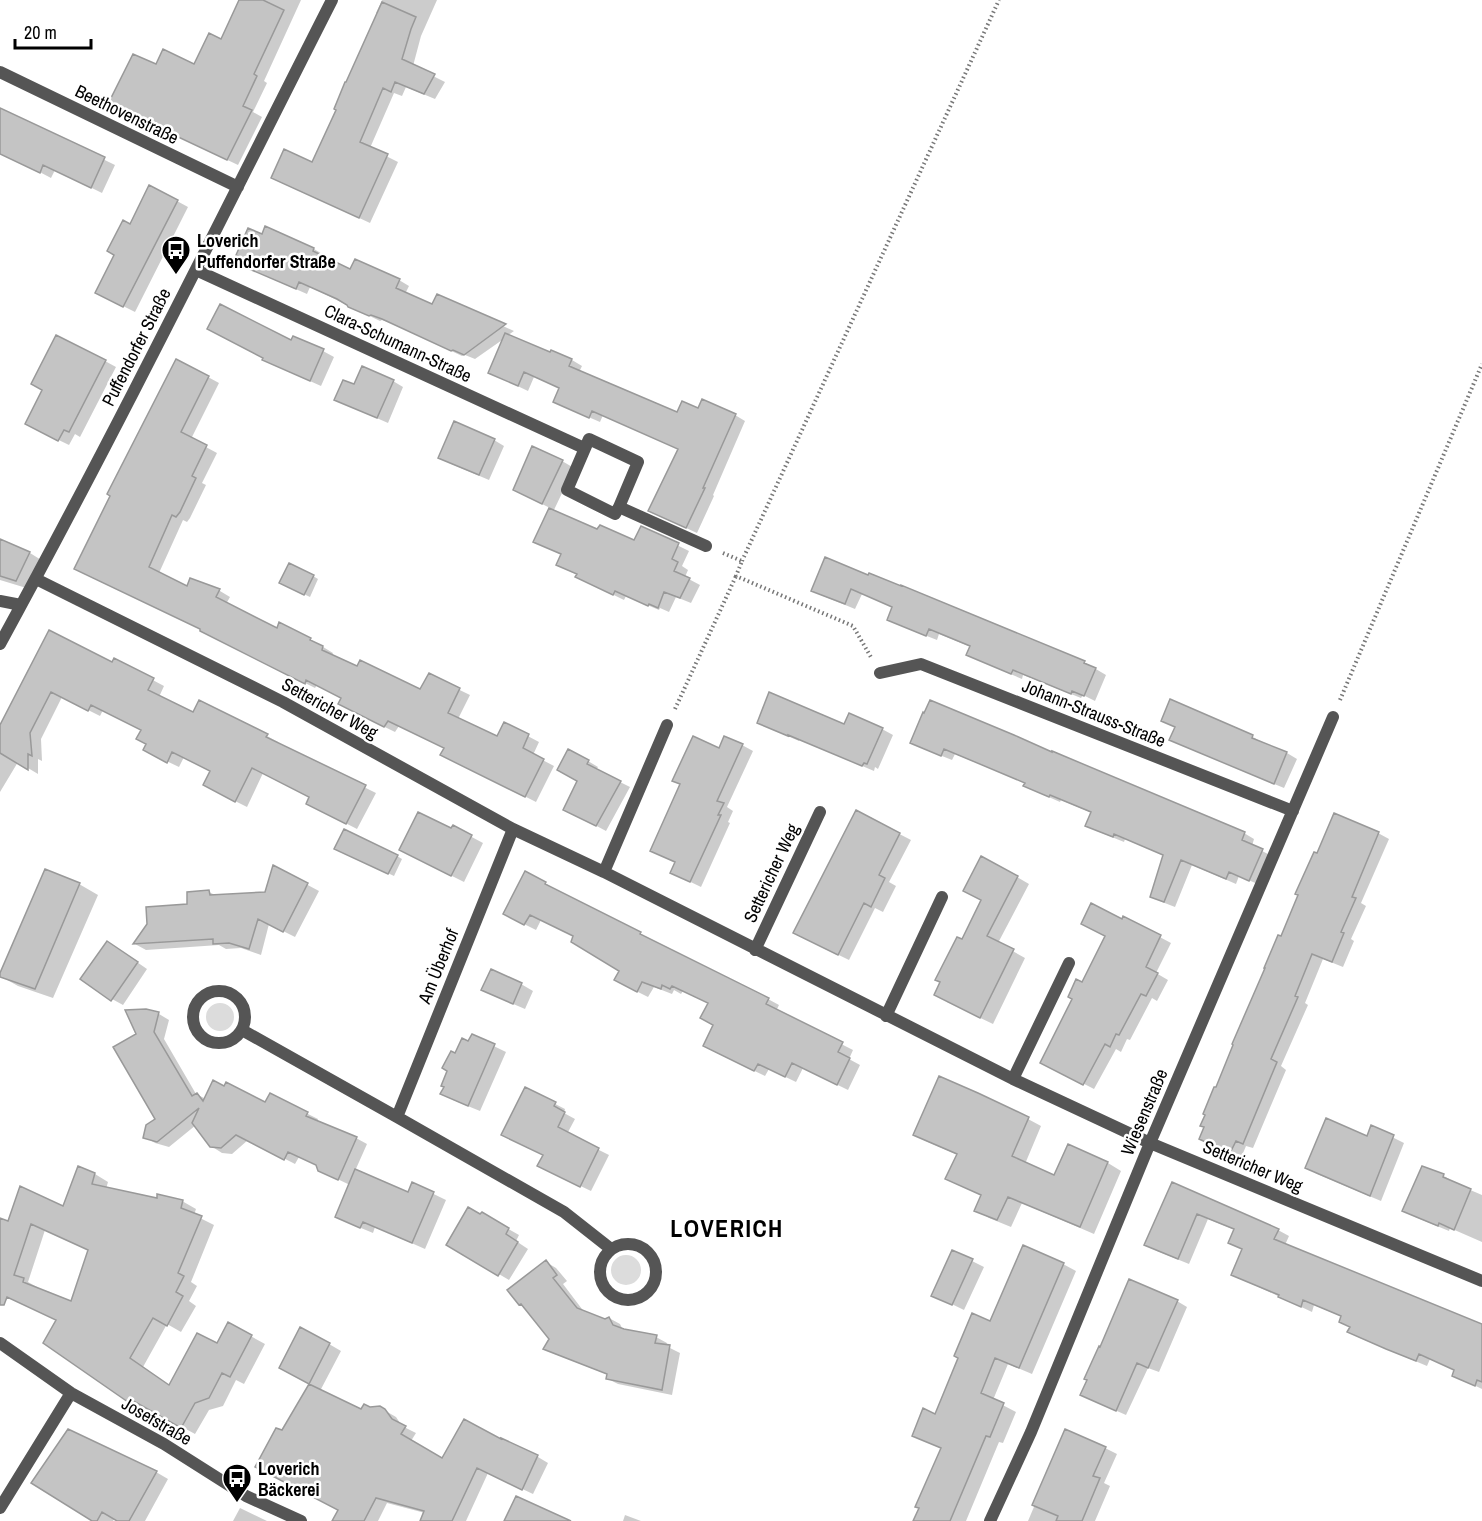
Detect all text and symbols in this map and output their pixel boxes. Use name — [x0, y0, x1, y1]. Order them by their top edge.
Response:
scale bar — [15, 12, 92, 50]
text: 20 m — [24, 20, 57, 45]
street label: Beethovenstraße — [71, 78, 183, 150]
place label: Loverich Puffendorfer Straße — [197, 228, 336, 274]
bus stop icon: Loverich Puffendorfer Straße — [160, 234, 192, 276]
street label: Puffendorfer Straße — [95, 284, 177, 410]
street label: Clara-Schumann-Straße — [320, 298, 476, 388]
street label: Settericher Weg — [277, 671, 383, 745]
street label: Johann-Strauss-Straße — [1019, 673, 1169, 753]
street label: Settericher Weg — [737, 819, 805, 927]
street label: Am Überhof — [411, 924, 465, 1008]
street label: Wiesenstraße — [1115, 1065, 1173, 1159]
street label: Settericher Weg — [1199, 1134, 1308, 1199]
district label: LOVERICH — [670, 1212, 784, 1244]
street label: Josefstraße — [117, 1391, 197, 1451]
place label: Loverich Bäckerei — [258, 1456, 320, 1502]
bus stop icon: Loverich Bäckerei — [221, 1462, 253, 1504]

